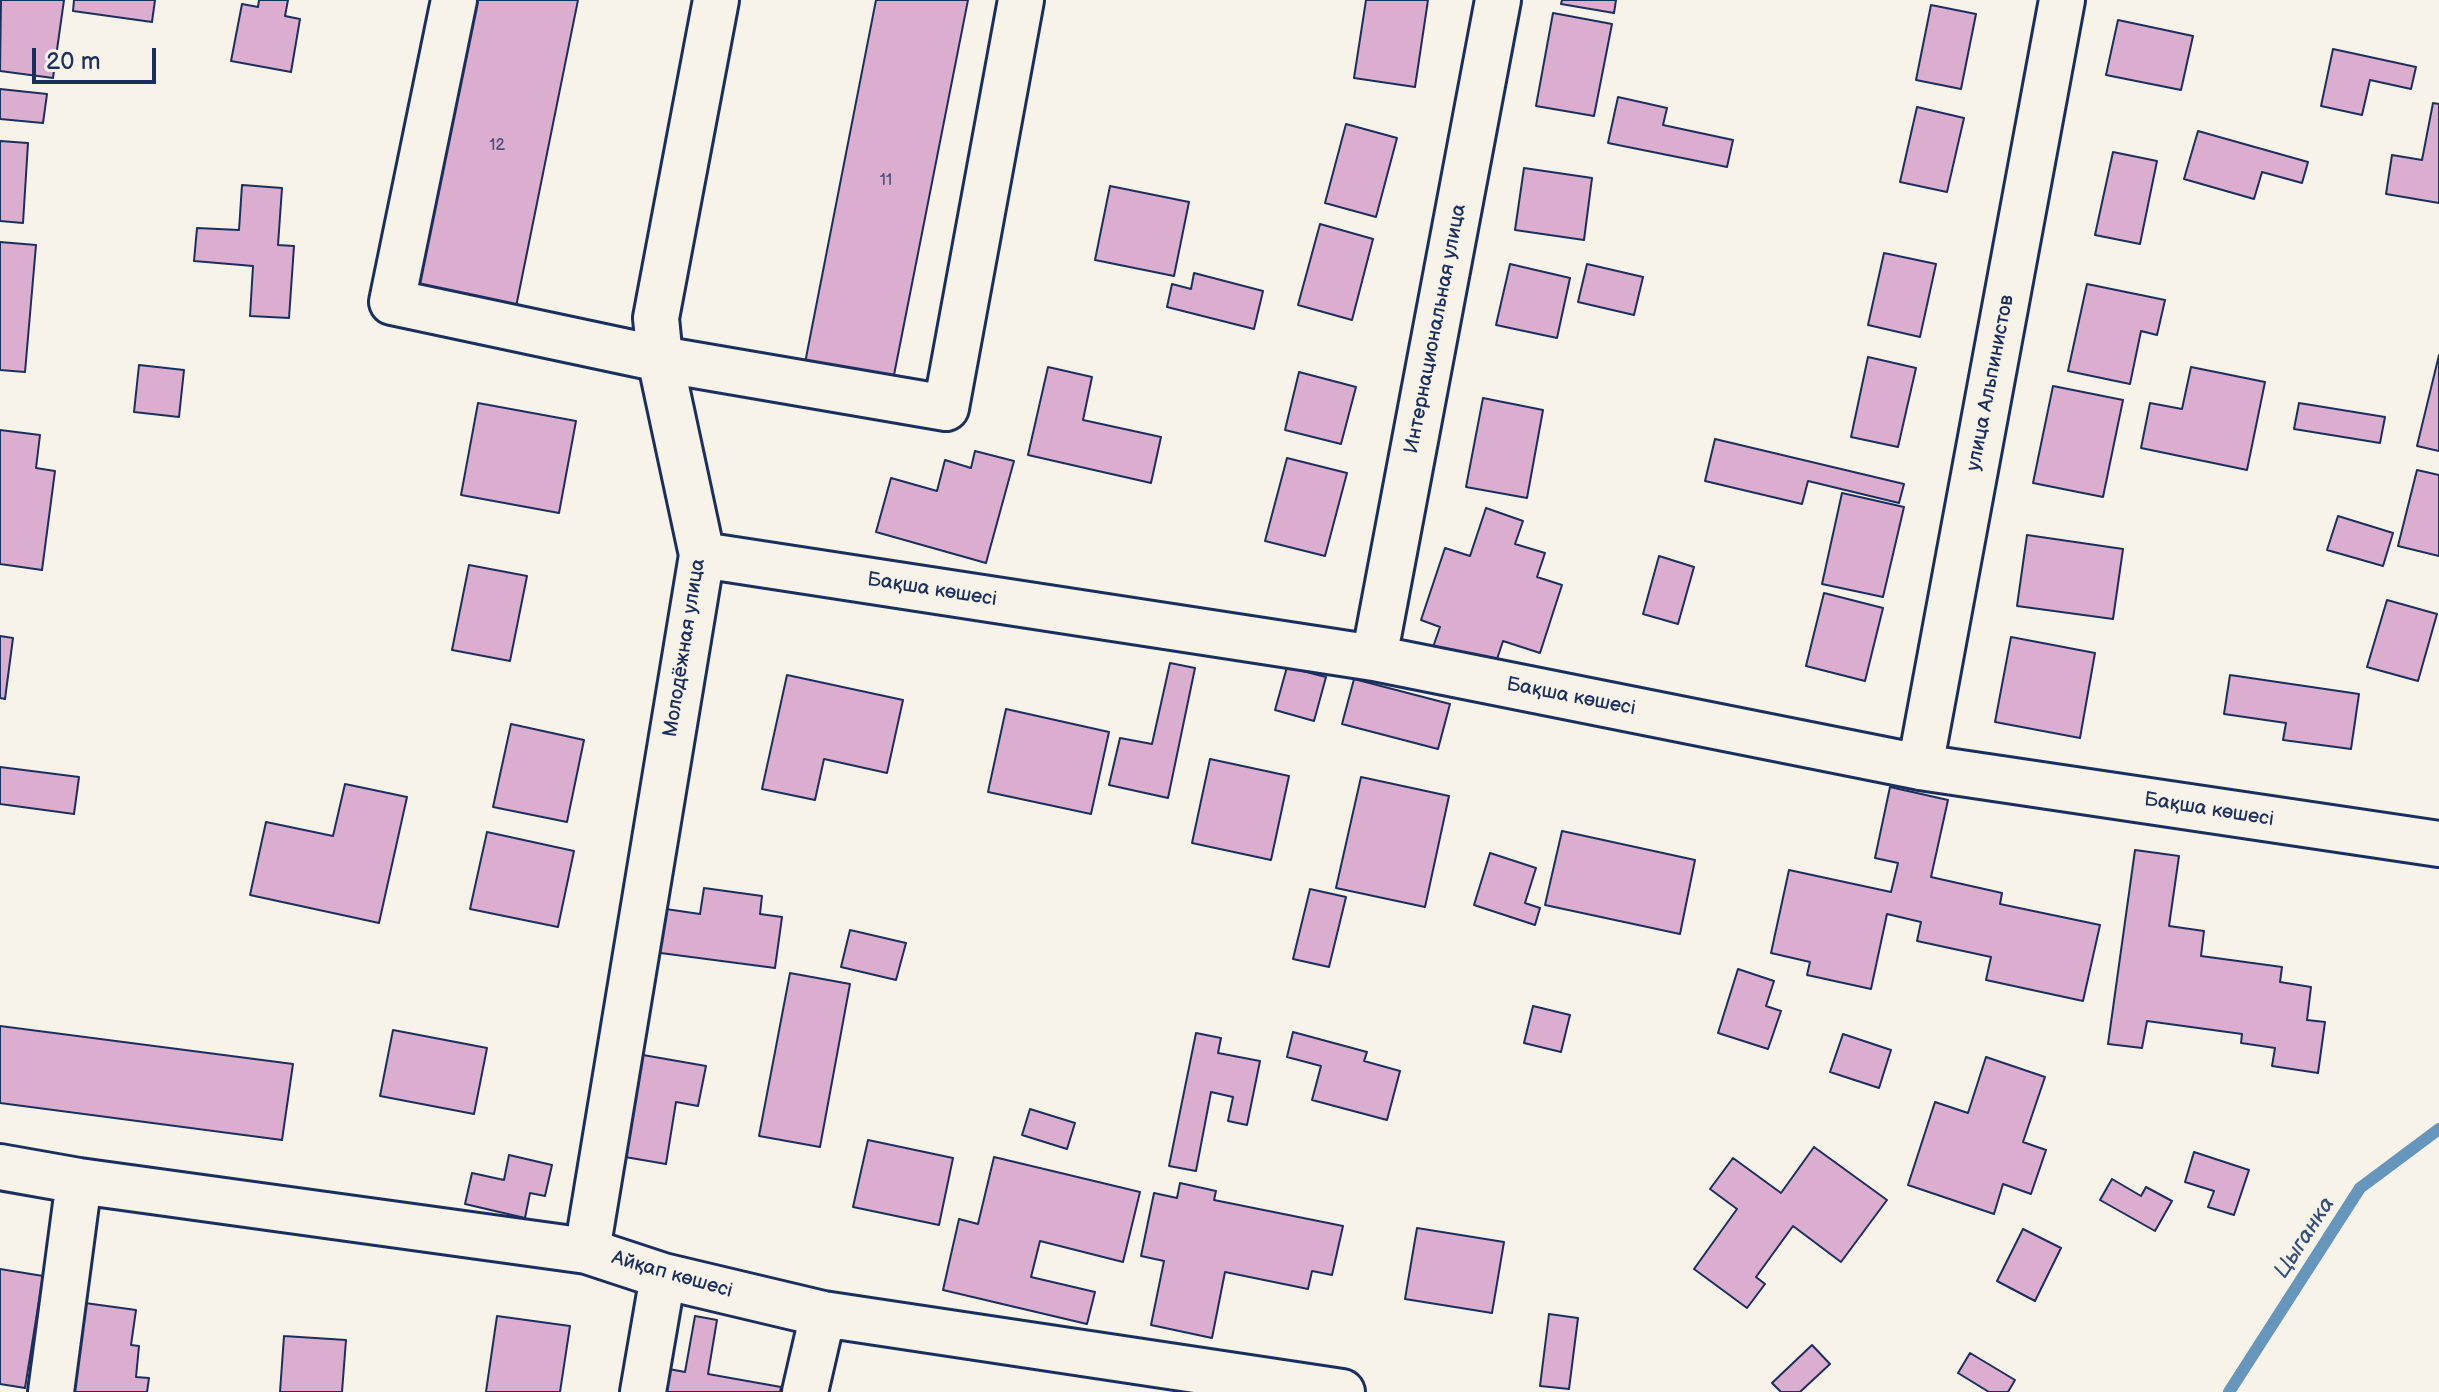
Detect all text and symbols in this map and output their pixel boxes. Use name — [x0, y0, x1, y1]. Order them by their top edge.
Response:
scale bar — [36, 32, 160, 82]
text: 20 m — [46, 47, 101, 76]
house number: 12 — [489, 136, 505, 156]
house number: 11 — [880, 171, 892, 191]
street label: Интернациональная улица — [1400, 202, 1472, 456]
street label: улица Альпинистов — [1962, 293, 2020, 473]
street label: Молодёжная улица — [659, 557, 711, 739]
street label: Бақша көшесі — [865, 568, 999, 612]
street label: Бақша көшесі — [1504, 673, 1638, 721]
street label: Бақша көшесі — [2142, 788, 2276, 832]
water label: Цыганка — [2269, 1192, 2341, 1284]
street label: Айқап көшесі — [609, 1246, 735, 1304]

